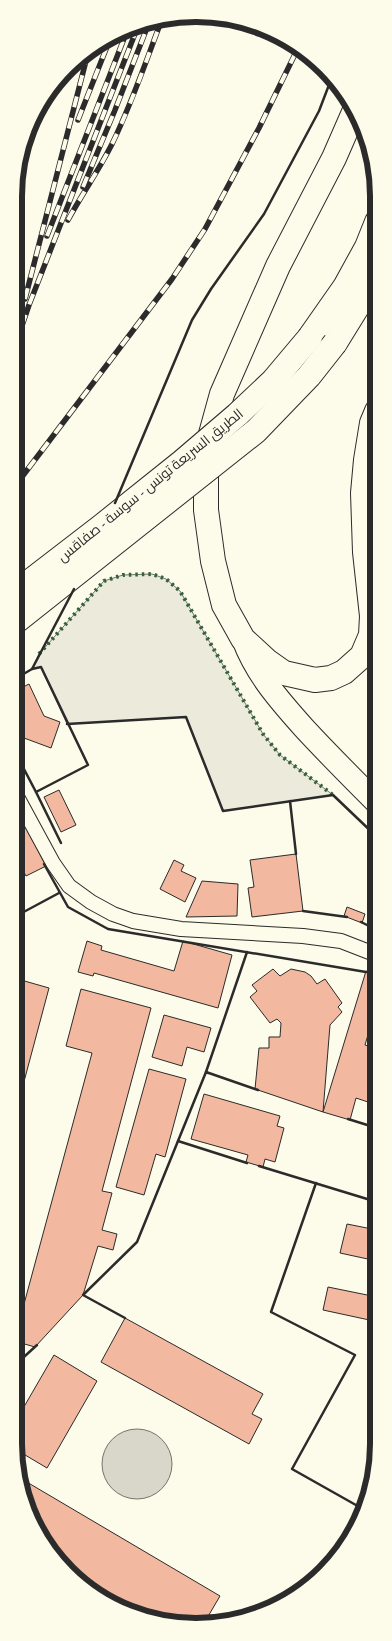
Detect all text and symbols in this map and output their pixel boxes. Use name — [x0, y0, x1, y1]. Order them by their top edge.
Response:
street label: الطريق السريعة تونس - سوسة - صفاقس — [54, 405, 247, 566]

